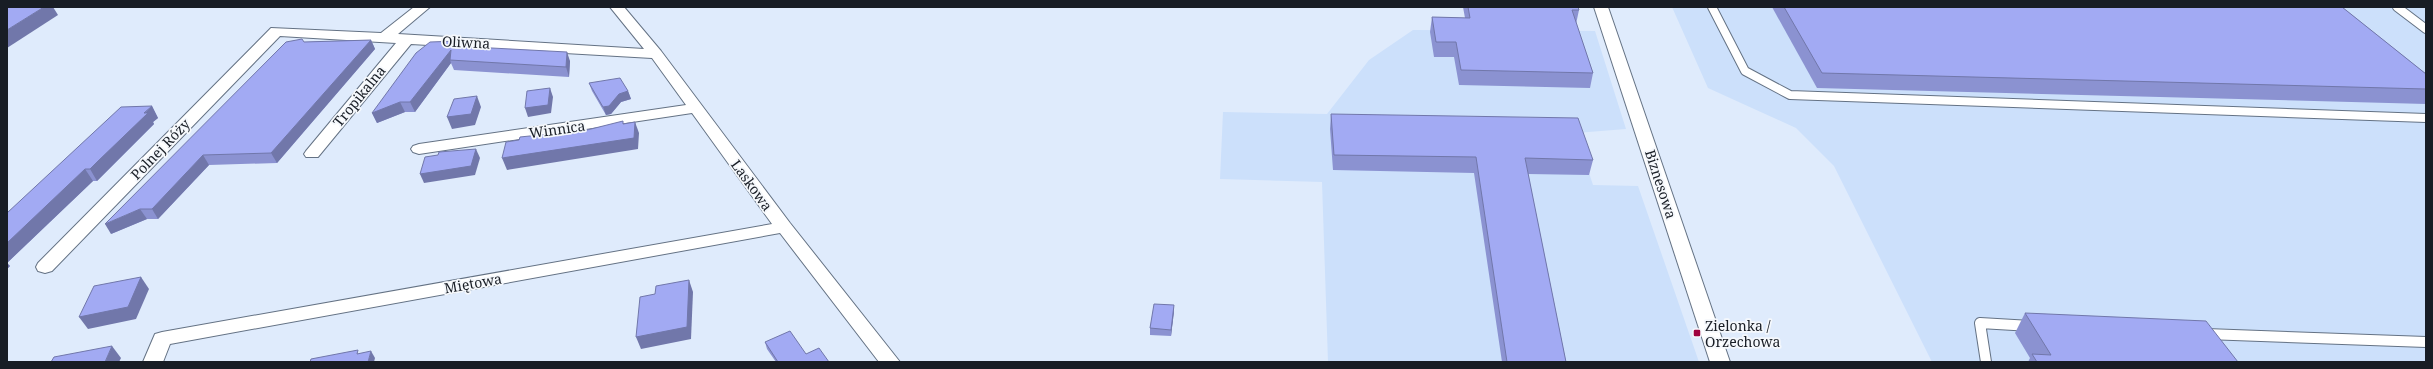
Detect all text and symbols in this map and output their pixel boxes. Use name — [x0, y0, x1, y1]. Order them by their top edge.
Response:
street label: Oliwna — [441, 31, 491, 53]
street label: Tropikalna — [328, 61, 390, 131]
street label: Polnej Róży — [126, 114, 194, 183]
street label: Winnica — [528, 116, 586, 142]
street label: Biznesowa — [1641, 147, 1681, 221]
street label: Laskowa — [727, 156, 777, 214]
street label: Miętowa — [443, 269, 503, 297]
place label: Zielonka / Orzechowa — [1705, 316, 1781, 351]
marker: Zielonka / Orzechowa — [1692, 328, 1702, 338]

